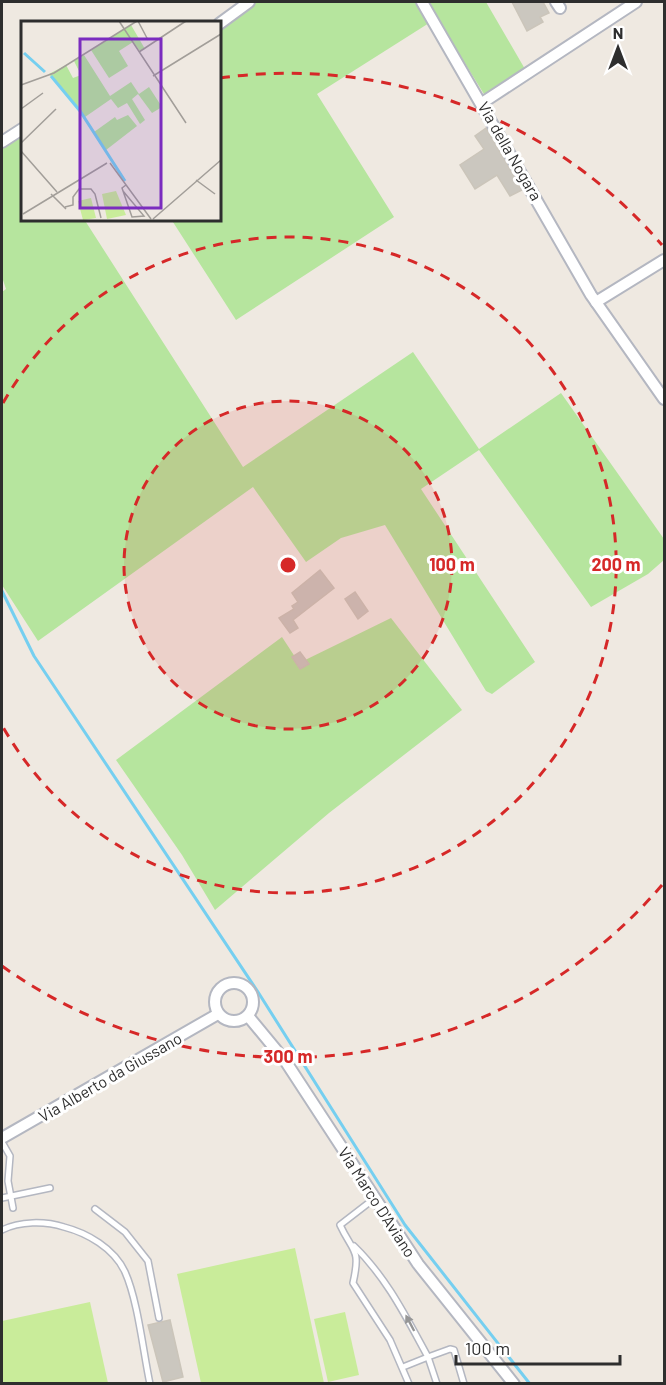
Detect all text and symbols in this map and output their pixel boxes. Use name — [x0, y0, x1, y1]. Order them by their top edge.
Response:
north arrow — [588, 18, 648, 78]
inset map — [21, 21, 220, 220]
text: N — [613, 23, 623, 42]
street label: Via della Nogara — [474, 98, 546, 204]
text: 100 m — [429, 553, 475, 575]
text: 200 m — [591, 553, 641, 575]
centre of rings — [278, 555, 298, 575]
street label: Via Alberto da Giussano — [35, 1028, 185, 1125]
text: 300 m — [264, 1045, 312, 1067]
street label: Via Marco D'Aviano — [335, 1143, 420, 1261]
one-way arrow — [405, 1315, 415, 1332]
scale bar — [456, 1328, 620, 1366]
text: 100 m — [465, 1337, 510, 1359]

